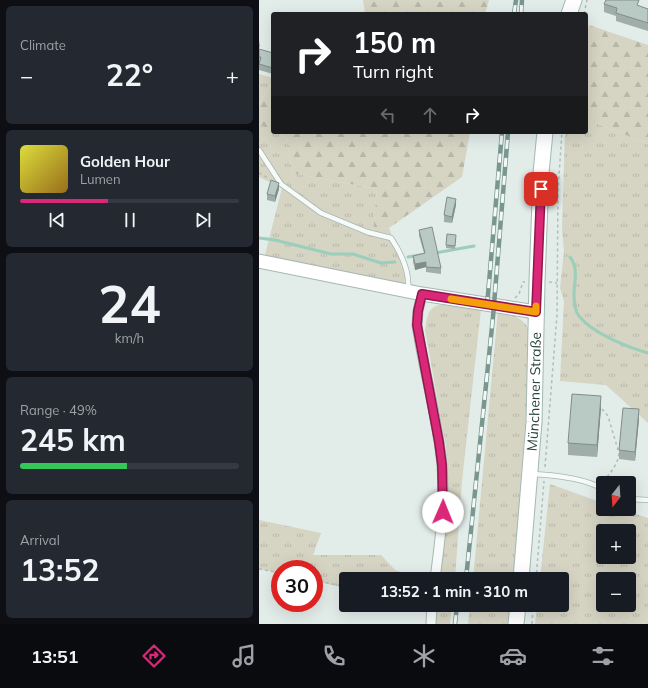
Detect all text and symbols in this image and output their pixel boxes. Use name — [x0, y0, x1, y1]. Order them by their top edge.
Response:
text: 150 m — [353, 25, 436, 60]
icon: right — [287, 28, 339, 80]
text: Climate — [20, 37, 66, 53]
text: 22° — [106, 56, 153, 94]
text: Turn right — [353, 60, 433, 83]
text: − — [20, 62, 33, 90]
text: + — [226, 62, 239, 90]
icon: left — [377, 104, 399, 126]
icon: ahead — [419, 104, 441, 126]
icon: right — [461, 104, 483, 126]
text: Golden Hour — [80, 152, 170, 171]
text: Lumen — [80, 171, 121, 187]
pin — [524, 172, 558, 206]
icon: arrive — [530, 178, 552, 200]
icon: previous — [46, 209, 68, 231]
icon: pause — [119, 209, 141, 231]
icon: next — [192, 209, 214, 231]
text: 24 — [98, 271, 161, 336]
text: km/h — [115, 330, 144, 346]
street label: Münchener Straße — [523, 332, 545, 452]
text: Range · 49% — [20, 402, 97, 418]
text: 245 km — [20, 421, 126, 459]
north arrow — [596, 476, 636, 516]
map controls — [596, 476, 636, 612]
position arrow — [422, 491, 464, 533]
button: + — [596, 524, 636, 564]
text: Arrival — [20, 532, 60, 548]
text: 13:52 — [20, 551, 99, 589]
speed limit sign: 30 — [271, 560, 323, 612]
button: − — [596, 572, 636, 612]
text: 13:52 · 1 min · 310 m — [380, 582, 528, 601]
icon: directions — [140, 642, 168, 670]
icon: music — [230, 642, 258, 670]
icon: phone — [320, 642, 348, 670]
icon: climate — [410, 642, 438, 670]
icon: car — [499, 642, 527, 670]
icon: filters — [589, 642, 617, 670]
text: 13:51 — [31, 645, 79, 668]

